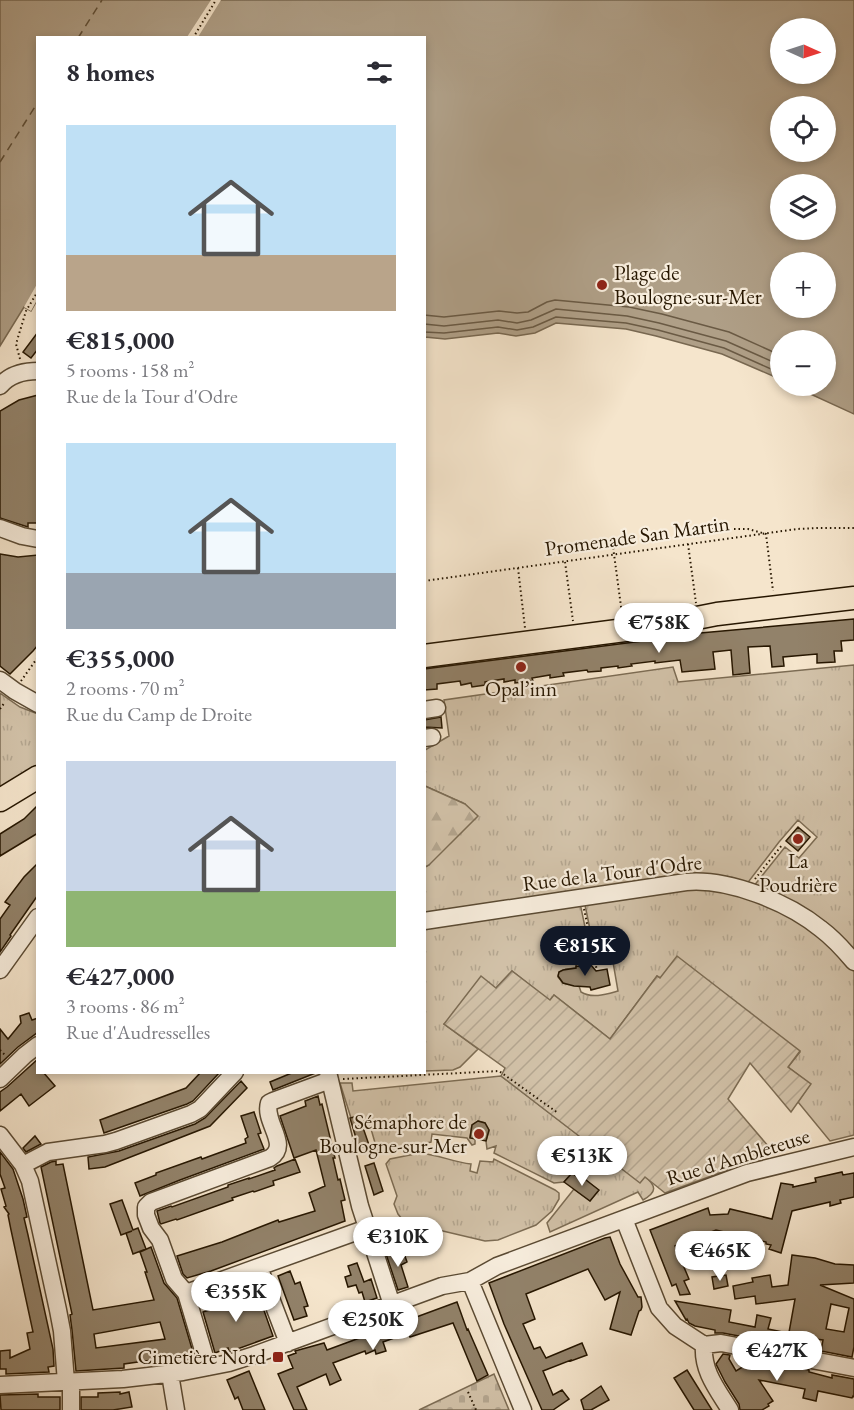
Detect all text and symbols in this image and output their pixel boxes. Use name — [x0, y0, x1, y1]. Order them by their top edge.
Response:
north arrow — [770, 18, 836, 84]
map controls — [770, 18, 836, 396]
text: 8 homes — [66, 55, 155, 89]
icon: filters — [363, 56, 396, 89]
button: locate — [770, 96, 836, 162]
icon: home — [177, 164, 285, 272]
button: layers — [770, 174, 836, 240]
button: + — [770, 252, 836, 318]
place label: Plage de Boulogne-sur-Mer — [614, 259, 762, 310]
marker: Plage de Boulogne-sur-Mer — [595, 278, 609, 292]
text: €815,000 — [66, 323, 174, 357]
button: − — [770, 330, 836, 396]
text: 5 rooms · 158 m² — [66, 357, 194, 383]
text: Rue de la Tour d'Odre — [66, 383, 238, 409]
icon: home — [177, 482, 285, 590]
street label: Promenade San Martin — [543, 509, 731, 562]
pin: €758K — [617, 603, 701, 654]
text: €758K — [628, 609, 690, 635]
text: €355,000 — [66, 641, 174, 675]
marker: Opal’inn — [514, 660, 528, 674]
text: 2 rooms · 70 m² — [66, 675, 185, 701]
place label: Opal’inn — [485, 675, 557, 702]
text: Rue du Camp de Droite — [66, 701, 252, 727]
icon: home — [177, 800, 285, 908]
marker: La Poudrière — [791, 832, 805, 846]
place label: La Poudrière — [759, 847, 837, 898]
street label: Rue de la Tour d'Odre — [521, 848, 703, 897]
pin: €815K — [543, 926, 627, 977]
text: €815K — [554, 932, 616, 958]
text: €427,000 — [66, 959, 174, 993]
text: 3 rooms · 86 m² — [66, 993, 185, 1019]
text: Rue d'Audresselles — [66, 1019, 210, 1045]
place label: Sémaphore de Boulogne-sur-Mer — [319, 1108, 467, 1159]
street label: Rue d'Ambleteuse — [663, 1122, 813, 1191]
marker: Sémaphore de Boulogne-sur-Mer — [472, 1127, 486, 1141]
pin: €513K — [540, 1136, 624, 1187]
text: €513K — [551, 1142, 613, 1168]
pin: €310K — [356, 1217, 440, 1268]
text: €310K — [367, 1223, 429, 1249]
pin: €465K — [678, 1231, 762, 1282]
text: €465K — [689, 1237, 751, 1263]
pin: €355K — [194, 1272, 278, 1323]
text: €355K — [205, 1278, 267, 1304]
pin: €250K — [331, 1300, 415, 1351]
text: €250K — [342, 1306, 404, 1332]
pin: €427K — [735, 1331, 819, 1382]
text: €427K — [746, 1337, 808, 1363]
place label: Cimetière Nord — [137, 1343, 266, 1370]
marker: Cimetière Nord — [271, 1350, 285, 1364]

